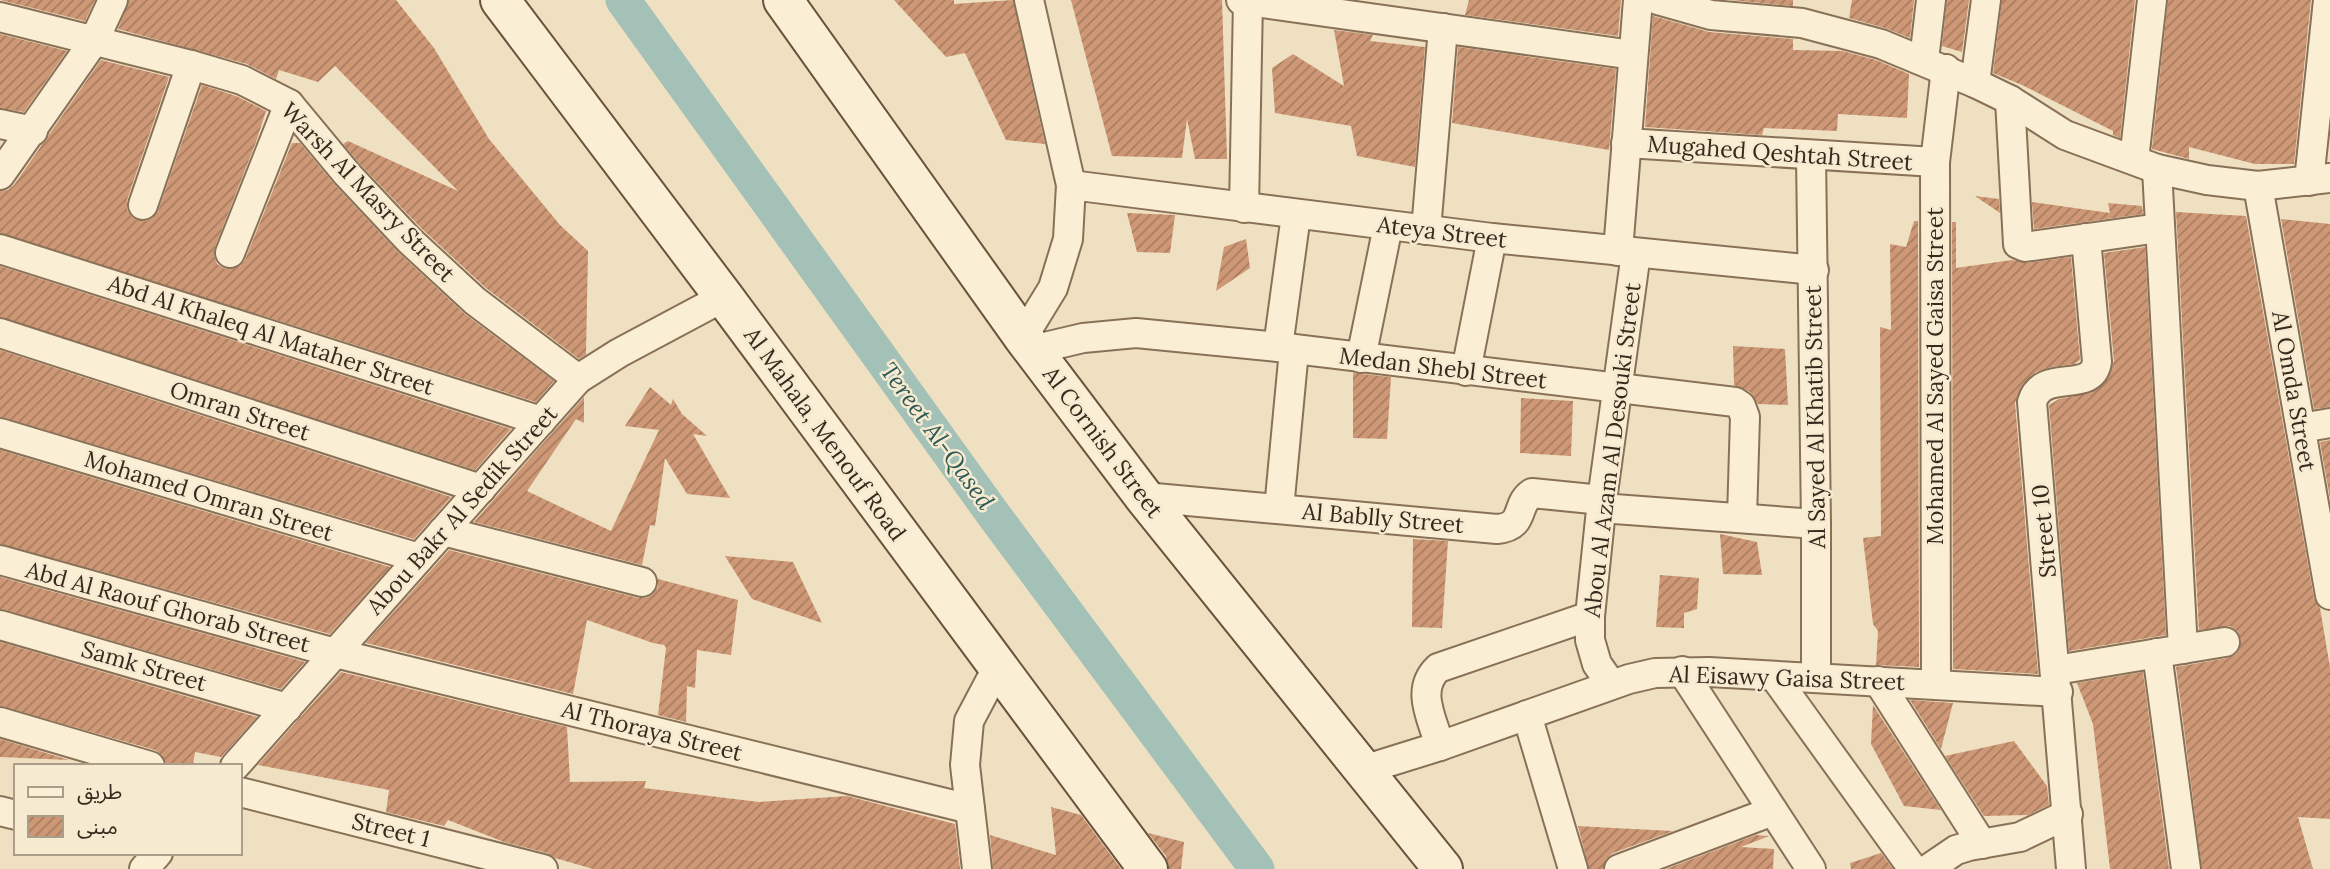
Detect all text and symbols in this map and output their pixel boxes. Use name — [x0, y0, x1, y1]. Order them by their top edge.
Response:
street label: Warsh Al Masry Street — [275, 96, 462, 288]
street label: Mugahed Qeshtah Street — [1646, 129, 1914, 176]
street label: Mohamed Al Sayed Gaisa Street — [1920, 207, 1949, 545]
street label: Ateya Street — [1374, 209, 1509, 254]
street label: Abd Al Khaleq Al Mataher Street — [103, 268, 438, 401]
street label: Abou Al Azam Al Desouki Street — [1576, 281, 1646, 620]
street label: Al Sayed Al Khatib Street — [1798, 285, 1831, 550]
street label: Al Omda Street — [2266, 307, 2323, 473]
street label: Al Mahala, Menouf Road — [738, 320, 913, 546]
street label: Medan Shebl Street — [1338, 340, 1549, 395]
water label: Tereet Al-Qased — [874, 356, 1002, 516]
street label: Al Cornish Street — [1036, 359, 1170, 523]
street label: Omran Street — [166, 374, 314, 447]
street label: Abou Bakr Al Sedik Street — [359, 399, 563, 621]
street label: Mohamed Omran Street — [81, 444, 337, 547]
street label: Street 10 — [2025, 483, 2062, 579]
street label: Al Bablly Street — [1300, 496, 1465, 539]
street label: Abd Al Raouf Ghorab Street — [22, 554, 313, 658]
street label: Samk Street — [78, 634, 210, 697]
street label: Al Eisawy Gaisa Street — [1668, 659, 1905, 696]
street label: Al Thoraya Street — [558, 694, 746, 767]
legend — [14, 764, 242, 855]
text: طريق — [77, 778, 122, 805]
street label: Street 1 — [349, 806, 433, 853]
text: مبنى — [77, 813, 118, 840]

